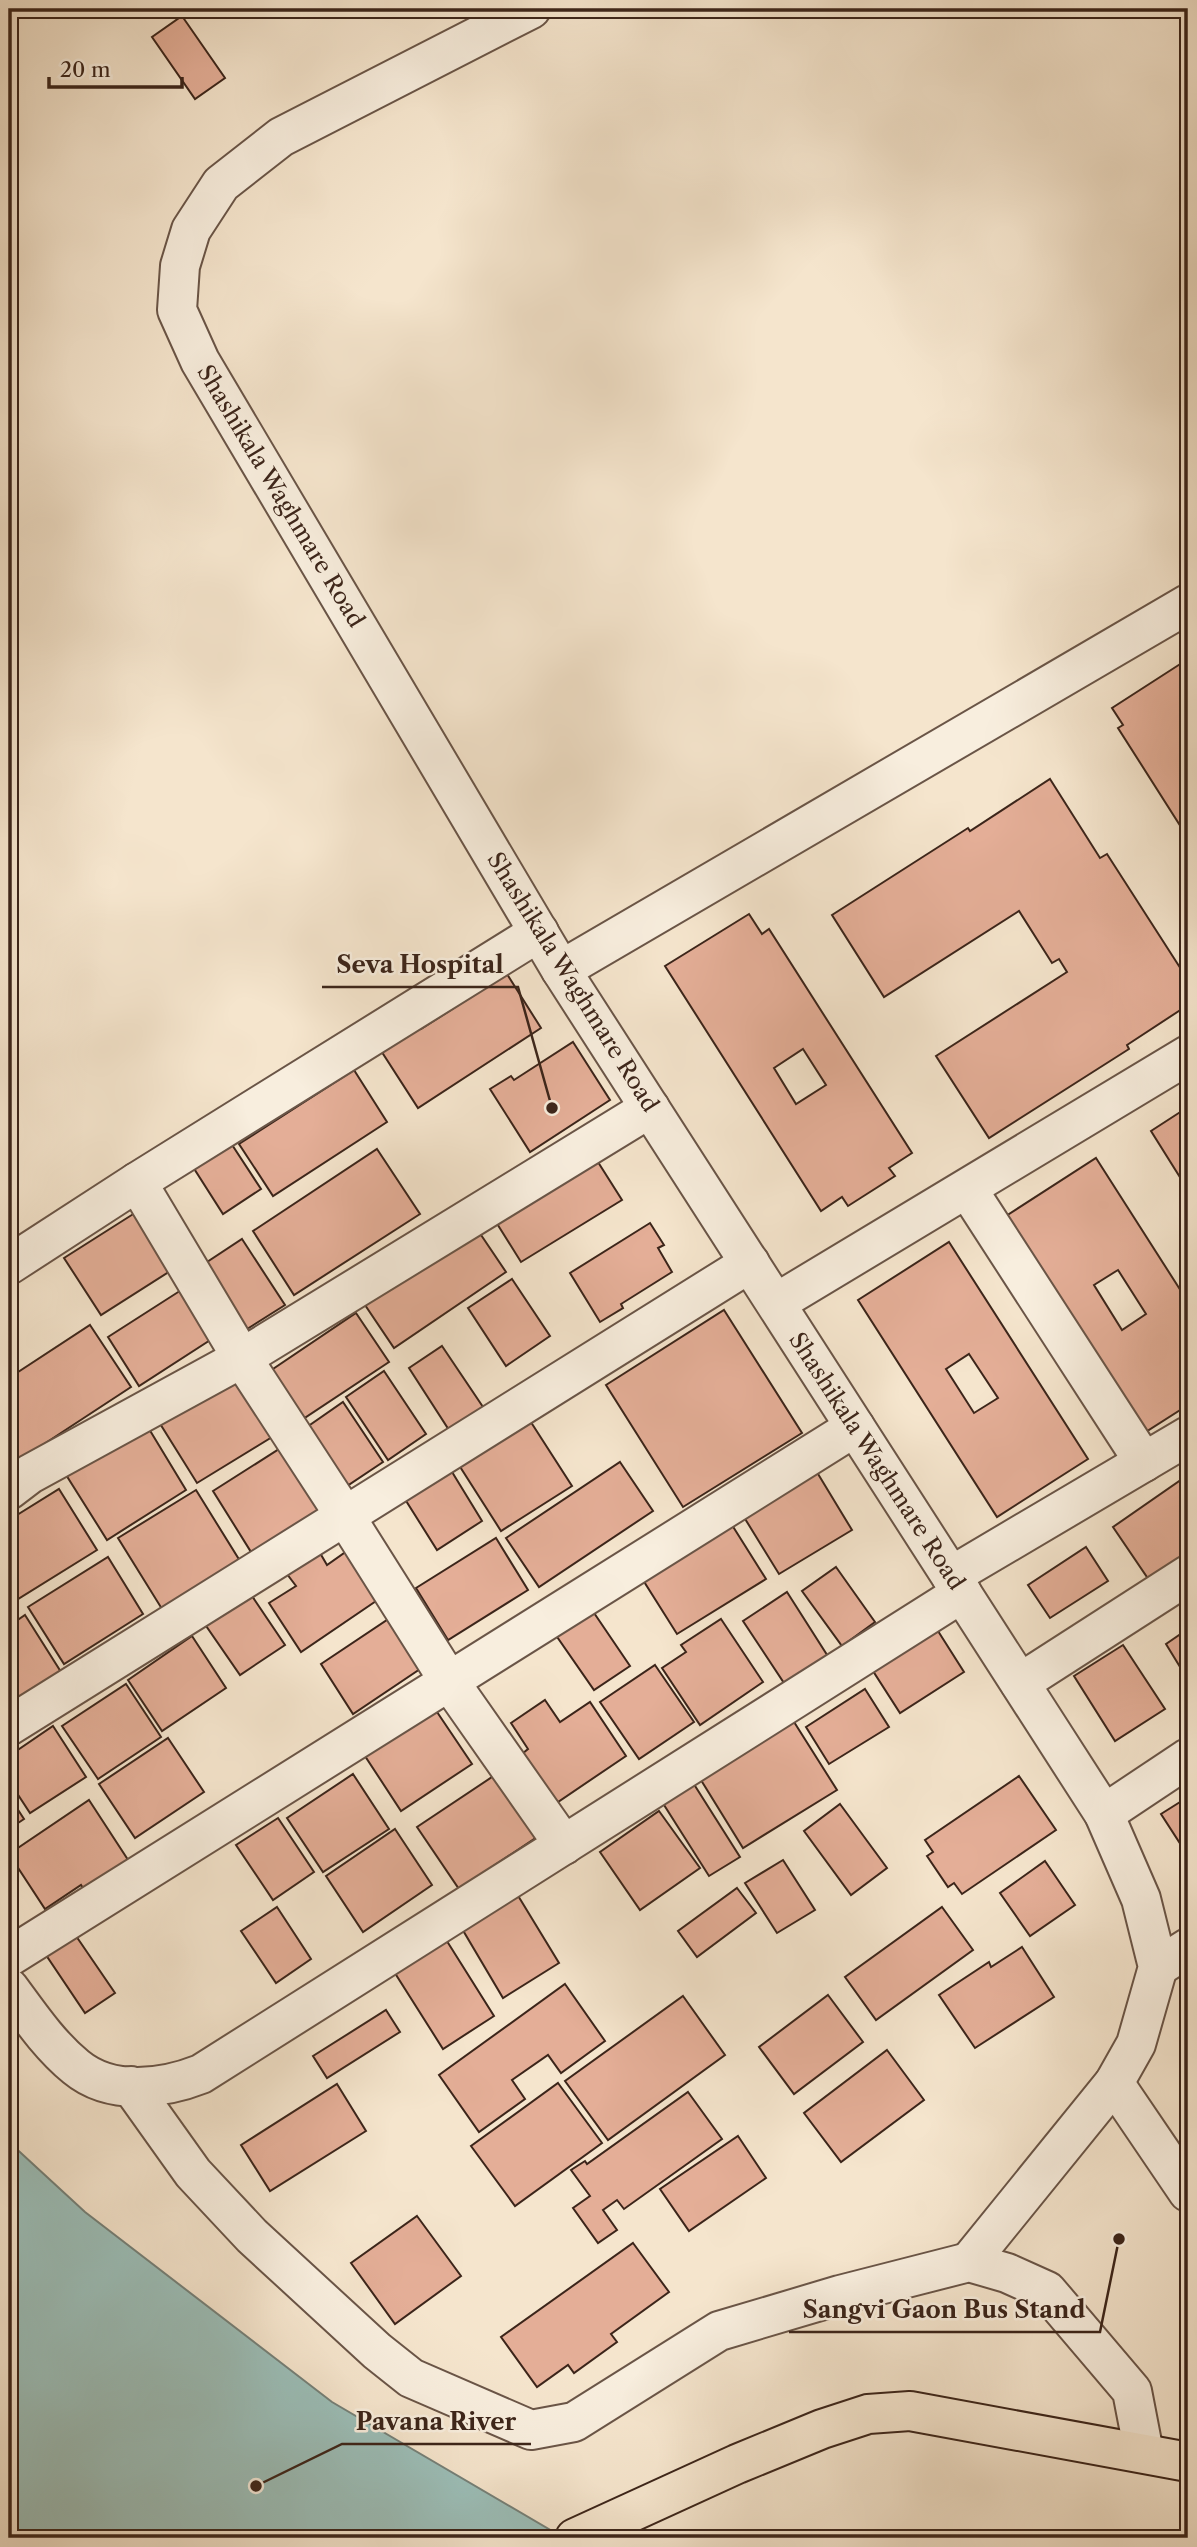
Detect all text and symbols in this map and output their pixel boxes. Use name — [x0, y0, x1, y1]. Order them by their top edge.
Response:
scale bar — [49, 46, 182, 90]
text: 20 m — [60, 57, 111, 82]
street label: Shashikala Waghmare Road — [191, 360, 371, 632]
street label: Shashikala Waghmare Road — [481, 847, 665, 1117]
callout: Seva Hospital — [322, 942, 518, 987]
text: Seva Hospital — [336, 950, 504, 979]
street label: Shashikala Waghmare Road — [783, 1327, 971, 1595]
callout: Sangvi Gaon Bus Stand — [789, 2287, 1100, 2332]
text: Sangvi Gaon Bus Stand — [802, 2295, 1086, 2324]
callout: Pavana River — [342, 2399, 531, 2444]
text: Pavana River — [356, 2407, 517, 2436]

